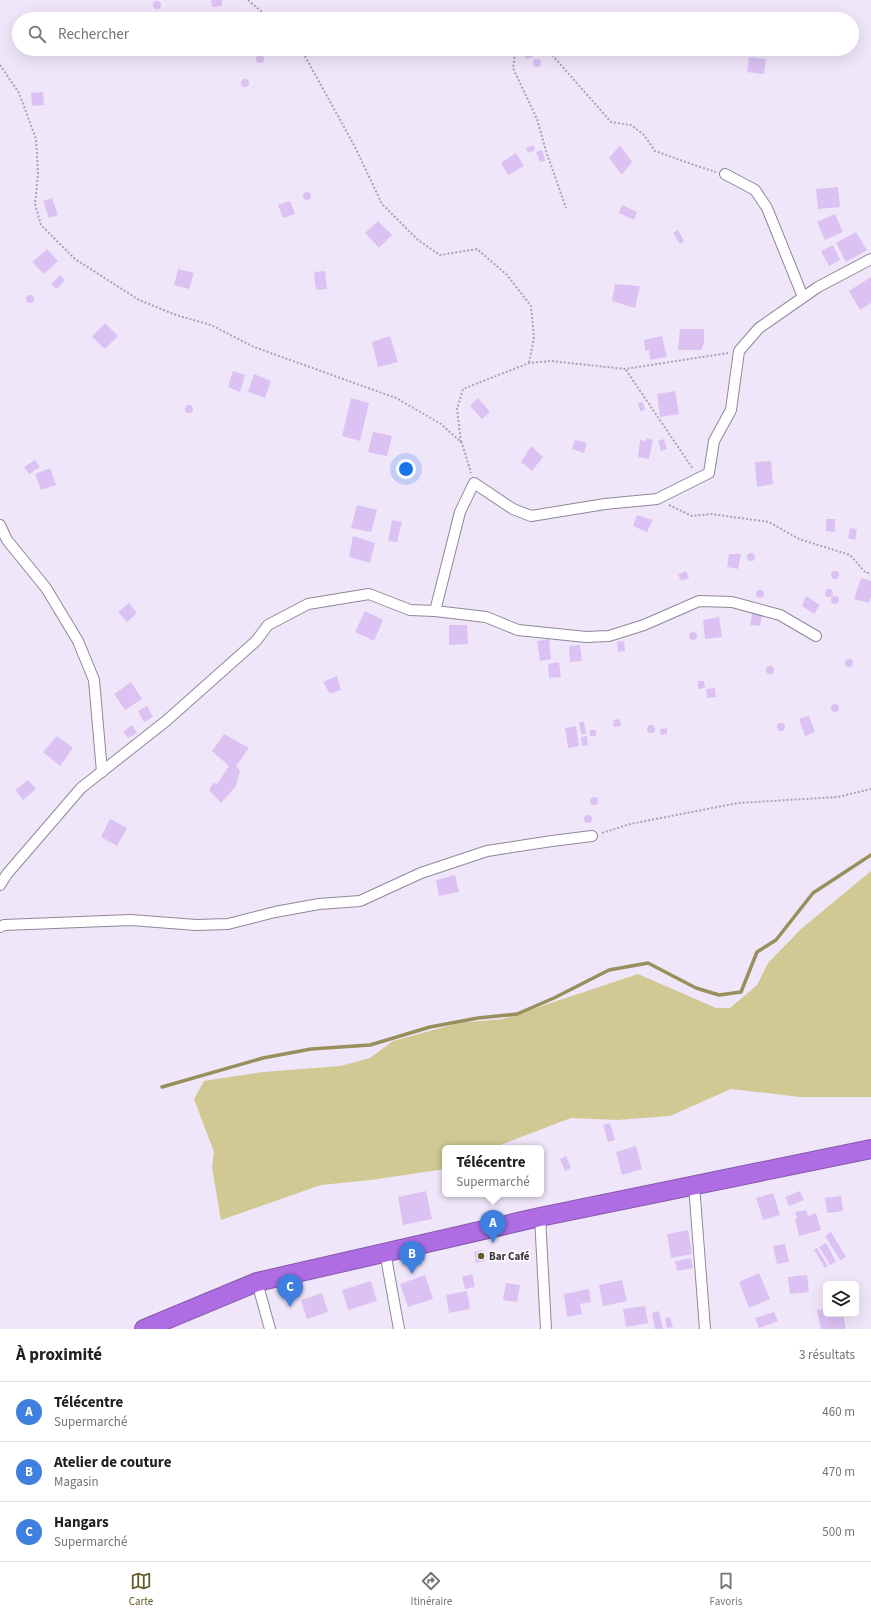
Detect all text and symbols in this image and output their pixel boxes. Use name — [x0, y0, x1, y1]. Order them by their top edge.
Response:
search box — [12, 12, 859, 56]
icon: search — [26, 23, 48, 45]
text: Rechercher — [58, 24, 129, 45]
your location — [396, 459, 416, 479]
popup — [442, 1145, 544, 1197]
text: Télécentre — [456, 1152, 526, 1173]
text: Supermarché — [456, 1173, 530, 1191]
pin: A — [480, 1210, 506, 1243]
pin: B — [399, 1241, 425, 1274]
place label: Bar Café — [489, 1249, 530, 1264]
marker: Bar Café — [476, 1251, 486, 1261]
pin: C — [277, 1274, 303, 1307]
map controls — [823, 1281, 859, 1317]
button: layers — [823, 1281, 859, 1317]
text: À proximité — [16, 1343, 102, 1367]
text: 3 résultats — [799, 1346, 855, 1364]
text: Télécentre — [54, 1392, 123, 1413]
text: A — [25, 1403, 33, 1421]
text: 460 m — [822, 1403, 855, 1421]
text: Supermarché — [54, 1413, 127, 1431]
text: Atelier de couture — [54, 1452, 171, 1473]
text: B — [25, 1463, 33, 1481]
text: 470 m — [822, 1463, 855, 1481]
text: Magasin — [54, 1473, 99, 1491]
text: Hangars — [54, 1512, 109, 1533]
text: C — [25, 1523, 33, 1541]
text: 500 m — [822, 1523, 855, 1541]
text: Supermarché — [54, 1533, 127, 1551]
tab: Carte — [129, 1570, 153, 1609]
tab: Itinéraire — [411, 1570, 452, 1609]
tab: Favoris — [710, 1570, 742, 1609]

